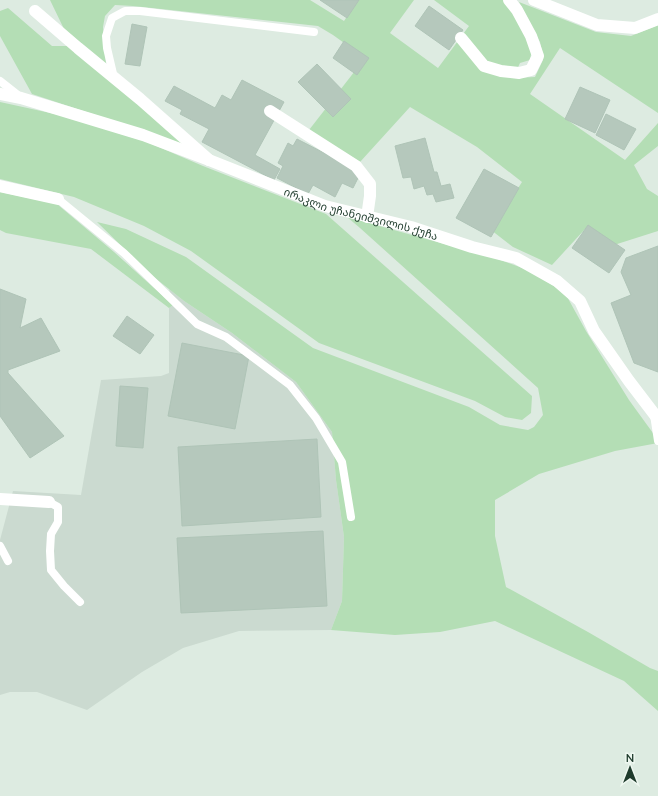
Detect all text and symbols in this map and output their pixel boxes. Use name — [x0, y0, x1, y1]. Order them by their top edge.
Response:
street label: ირაკლი უჩანეიშვილის ქუჩა — [283, 184, 440, 242]
north arrow — [610, 748, 650, 788]
text: N — [626, 751, 634, 764]

